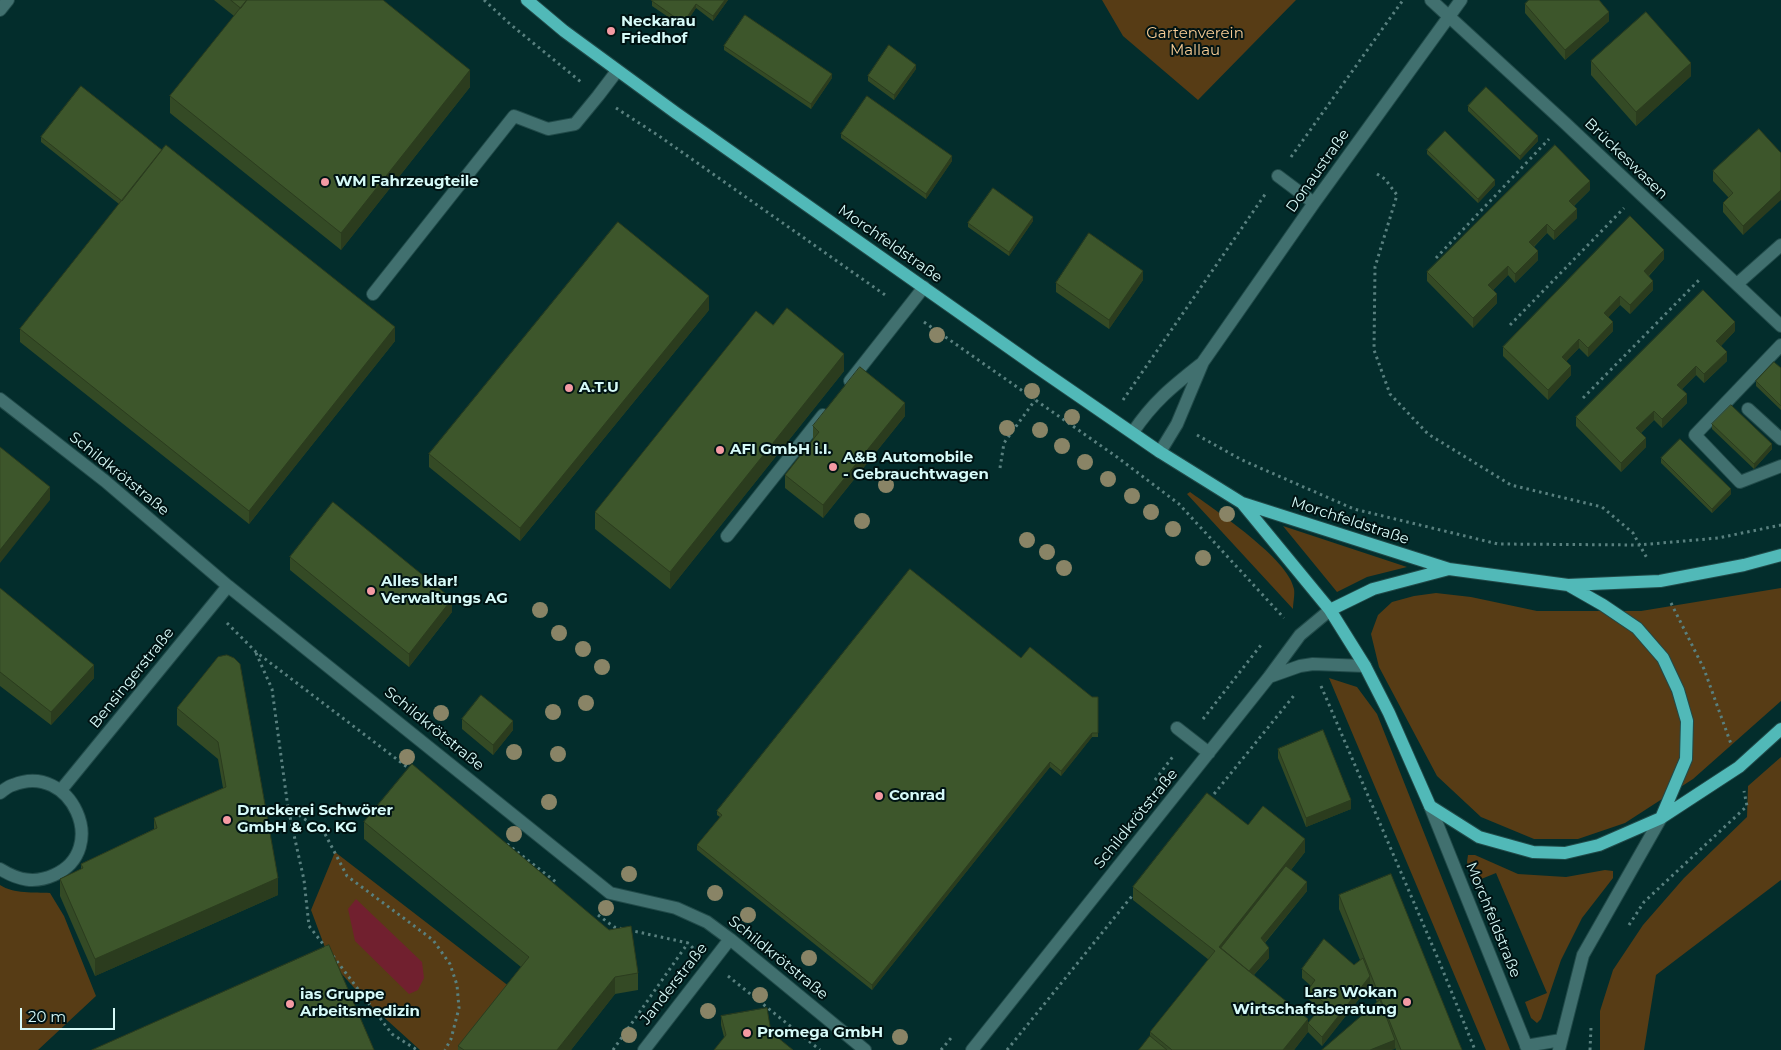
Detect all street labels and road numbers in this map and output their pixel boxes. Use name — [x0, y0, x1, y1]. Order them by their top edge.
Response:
street label: Brückeswasen — [1581, 115, 1671, 203]
street label: Donaustraße — [1283, 126, 1353, 216]
street label: Morchfeldstraße — [834, 201, 946, 287]
street label: Schildkrötstraße — [66, 428, 172, 520]
street label: Morchfeldstraße — [1289, 493, 1411, 549]
street label: Bensingerstraße — [86, 624, 178, 732]
street label: Schildkrötstraße — [381, 683, 487, 775]
street label: Schildkrötstraße — [1090, 766, 1182, 872]
street label: Morchfeldstraße — [1462, 860, 1524, 980]
street label: Schildkrötstraße — [725, 912, 831, 1004]
street label: Janderstraße — [637, 940, 711, 1028]

